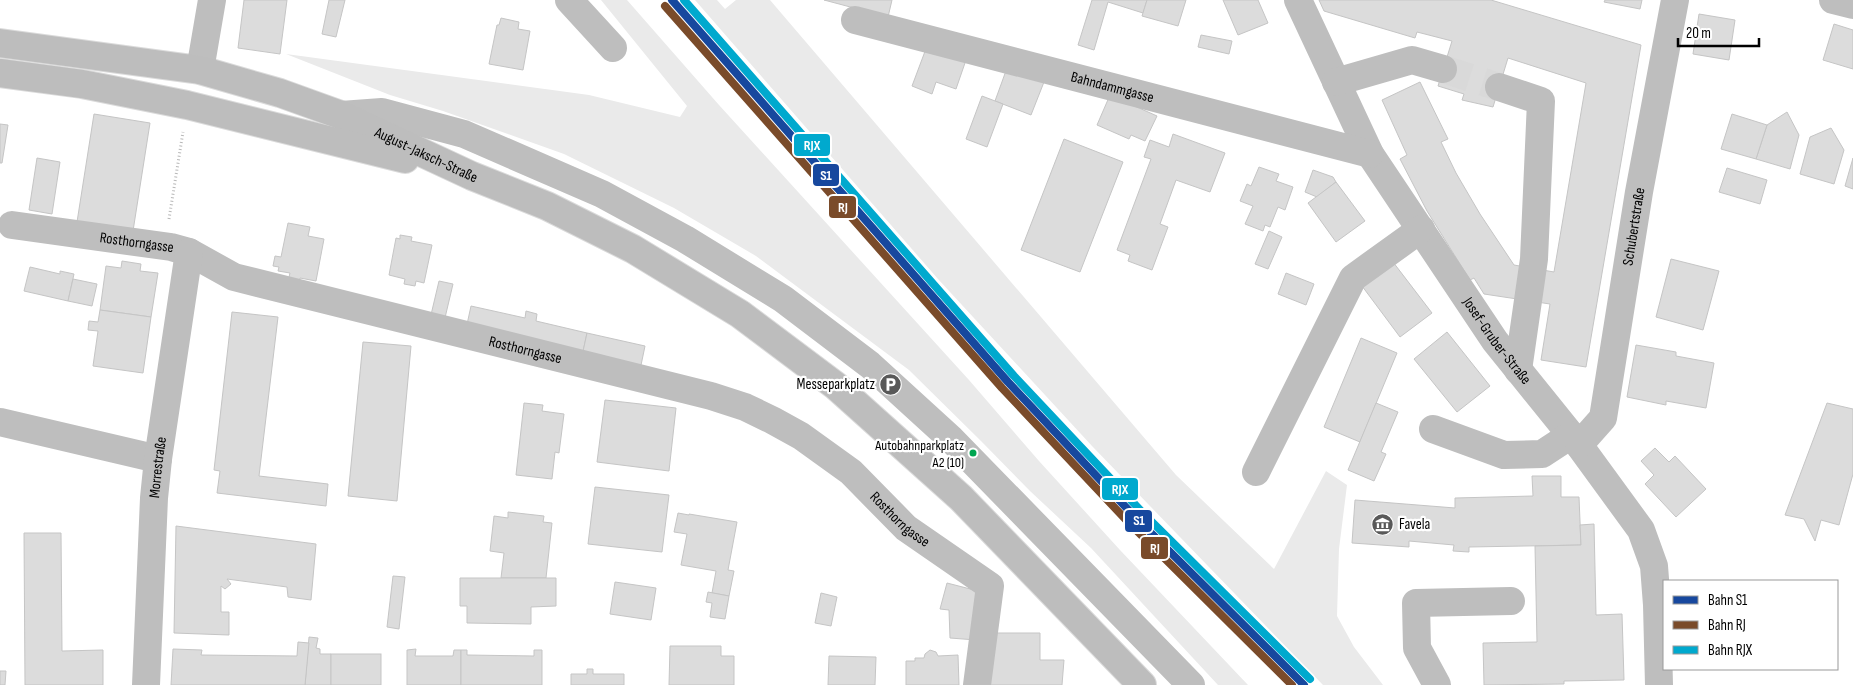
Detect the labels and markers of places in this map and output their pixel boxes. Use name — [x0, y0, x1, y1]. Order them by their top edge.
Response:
parking icon: Messeparkplatz — [879, 372, 903, 396]
place label: Messeparkplatz — [797, 375, 876, 394]
place label: Autobahnparkplatz A2 (10) — [874, 437, 964, 471]
marker: Autobahnparkplatz A2 (10) — [968, 448, 978, 458]
museum icon: Favela — [1371, 512, 1395, 536]
place label: Favela — [1399, 515, 1431, 534]

